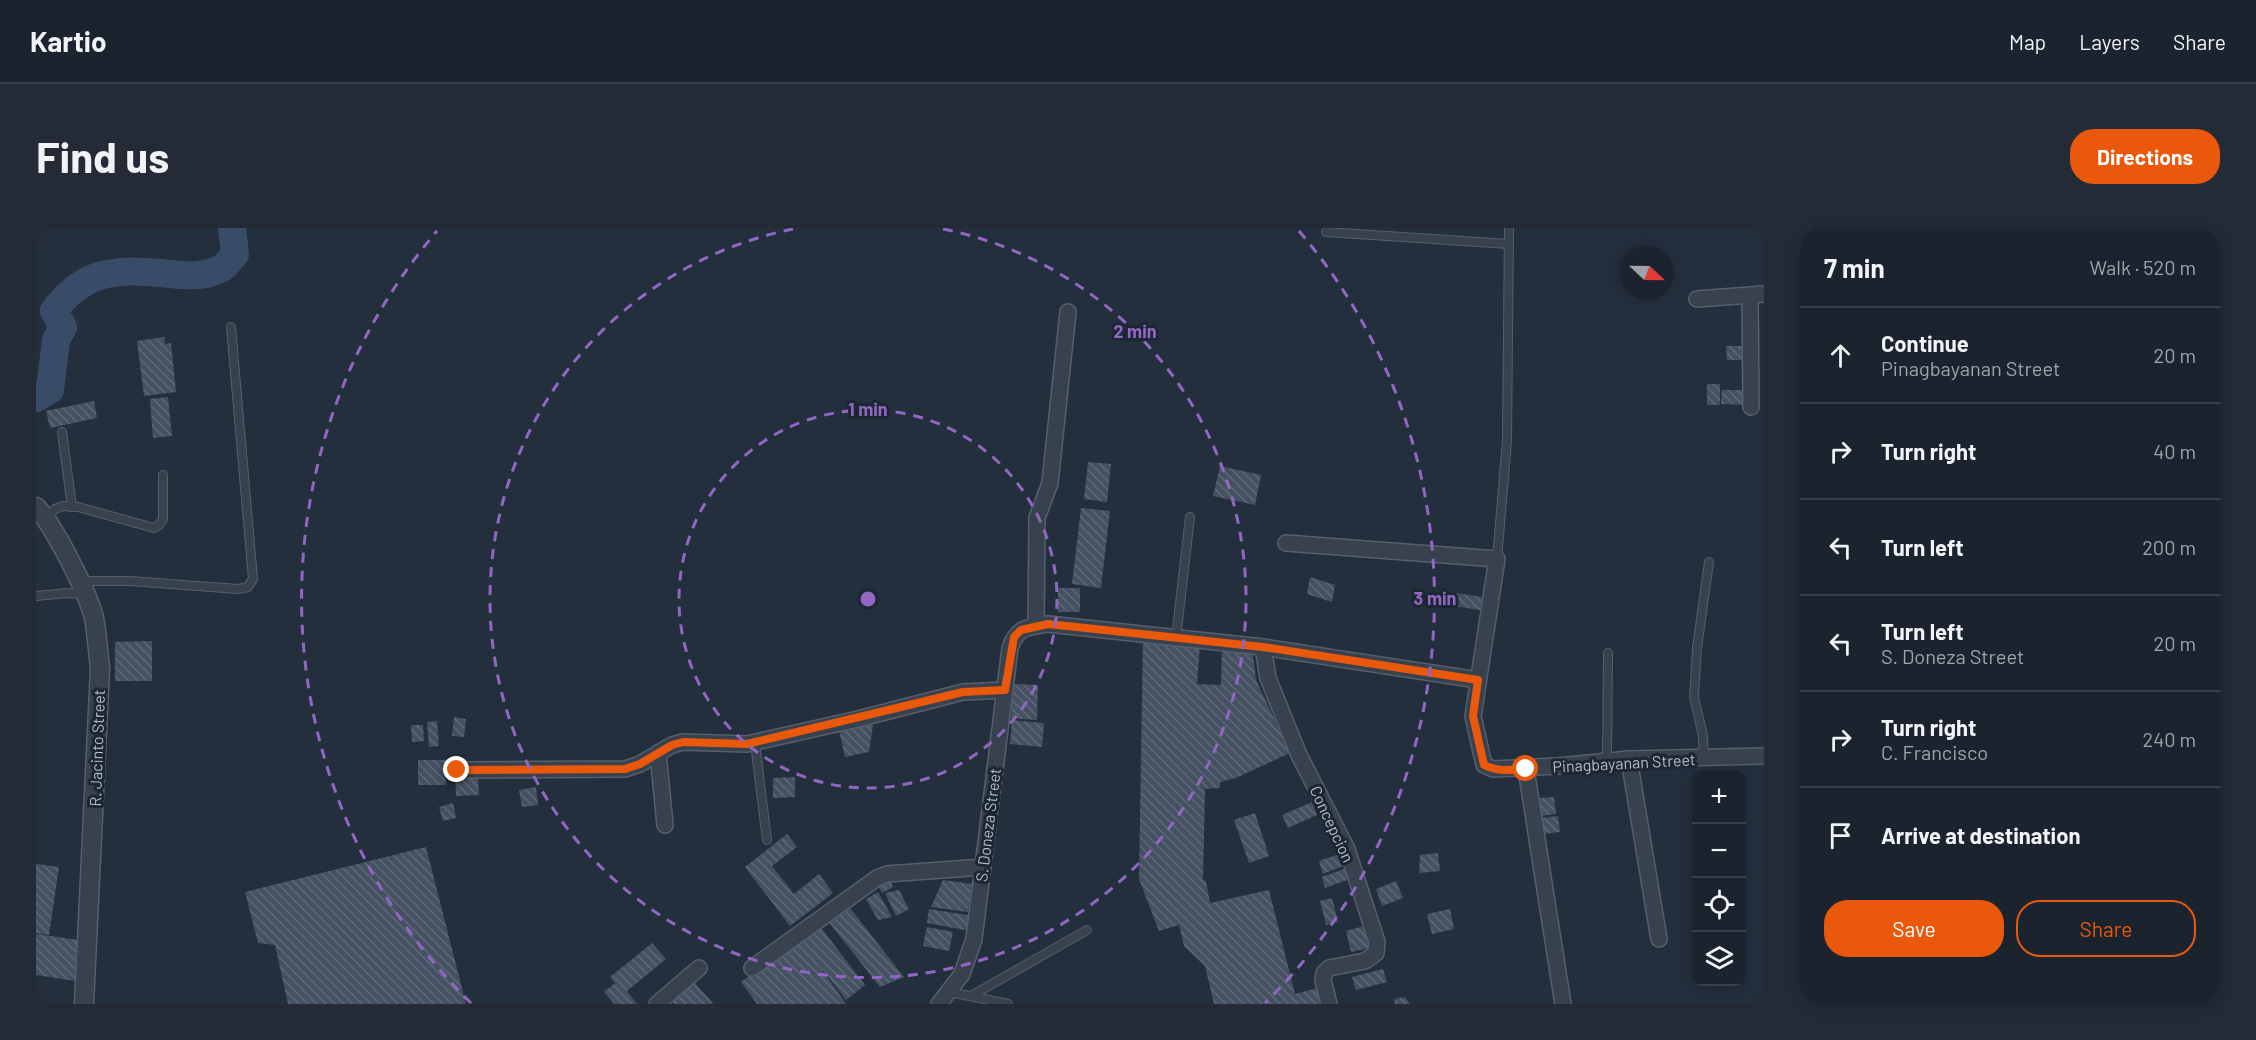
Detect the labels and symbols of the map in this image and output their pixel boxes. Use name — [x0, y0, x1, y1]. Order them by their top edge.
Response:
north arrow — [1620, 246, 1674, 300]
text: 2 min — [1113, 320, 1157, 342]
text: 1 min — [848, 398, 888, 420]
text: 3 min — [1414, 587, 1456, 609]
centre of rings — [858, 589, 878, 609]
street label: R. Jacinto Street — [85, 689, 108, 807]
street label: Pinagbayanan Street — [1552, 749, 1696, 776]
route start — [1512, 755, 1538, 781]
route end — [443, 756, 469, 782]
street label: S. Doneza Street — [971, 767, 1004, 883]
street label: Concepcion — [1306, 783, 1358, 865]

